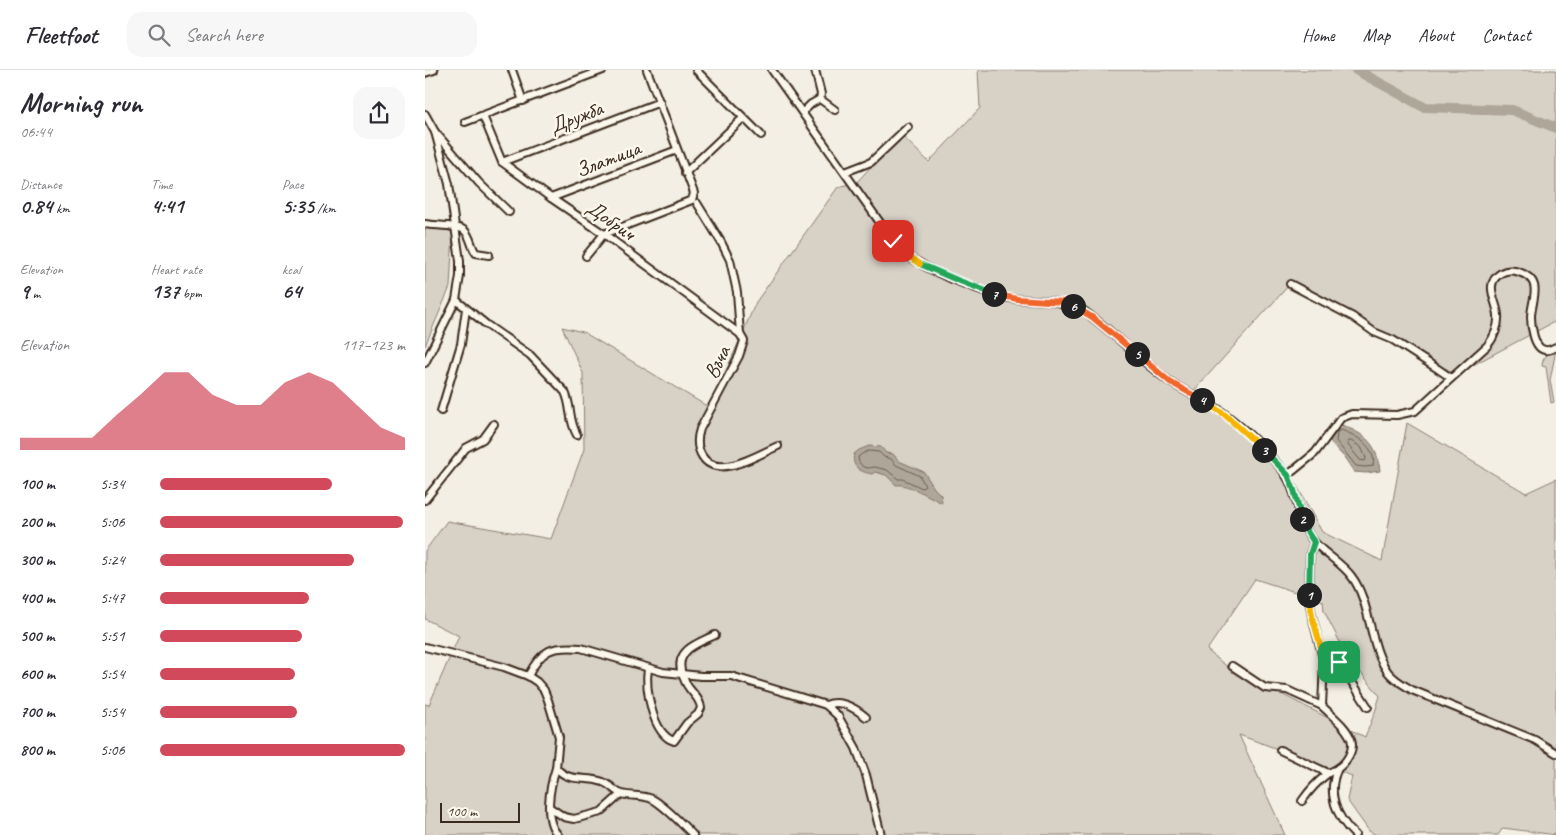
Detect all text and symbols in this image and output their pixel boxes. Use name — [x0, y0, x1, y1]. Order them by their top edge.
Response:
search box — [127, 12, 477, 57]
text: Fleetfoot — [25, 20, 97, 50]
icon: search — [145, 21, 173, 49]
text: Search here — [185, 23, 263, 47]
text: Home — [1302, 24, 1335, 46]
text: Map — [1363, 24, 1390, 46]
text: About — [1418, 24, 1454, 46]
text: Contact — [1482, 24, 1531, 46]
text: Morning run — [20, 85, 142, 120]
button: share — [353, 87, 405, 139]
street label: Дружба — [546, 94, 608, 139]
text: 06:44 — [20, 122, 52, 142]
street label: Златица — [572, 134, 646, 183]
text: Distance — [20, 176, 62, 193]
text: Time — [151, 176, 172, 193]
text: Pace — [282, 176, 304, 193]
text: 0.84 — [20, 193, 53, 219]
text: 4:41 — [151, 193, 184, 219]
text: 5:35 — [282, 193, 314, 219]
street label: Добрич — [582, 194, 642, 247]
text: km — [53, 200, 70, 217]
text: /km — [314, 200, 336, 217]
pin — [872, 220, 914, 262]
icon: check — [879, 227, 907, 255]
text: Elevation — [20, 261, 63, 278]
text: Heart rate — [151, 261, 202, 278]
text: kcal — [282, 261, 301, 278]
text: 9 — [20, 278, 29, 304]
text: 137 — [151, 278, 179, 304]
text: 64 — [282, 278, 301, 304]
pin: 7 — [981, 282, 1007, 306]
text: m — [29, 285, 40, 302]
text: bpm — [179, 285, 202, 302]
text: 7 — [991, 286, 998, 303]
pin: 6 — [1061, 294, 1085, 318]
text: 6 — [1070, 298, 1077, 315]
text: Elevation — [20, 335, 69, 355]
text: 117–123 m — [342, 335, 405, 355]
street label: Въча — [698, 340, 737, 383]
pin: 5 — [1125, 342, 1149, 366]
text: 5 — [1134, 346, 1141, 363]
pin: 4 — [1189, 388, 1215, 412]
text: 4 — [1199, 392, 1206, 409]
pin: 3 — [1251, 438, 1277, 462]
text: 3 — [1261, 442, 1268, 459]
text: 100 m — [20, 474, 55, 494]
text: 5:34 — [100, 474, 125, 494]
pin: 2 — [1289, 506, 1315, 532]
text: 2 — [1299, 511, 1306, 528]
text: 200 m — [20, 512, 55, 532]
text: 5:06 — [100, 512, 125, 532]
text: 300 m — [20, 550, 55, 570]
text: 5:24 — [100, 550, 125, 570]
pin: 1 — [1297, 582, 1321, 608]
text: 1 — [1306, 587, 1313, 604]
text: 400 m — [20, 588, 55, 608]
text: 5:47 — [100, 588, 125, 608]
text: 500 m — [20, 626, 54, 646]
text: 5:51 — [100, 626, 125, 646]
pin — [1318, 641, 1360, 683]
icon: arrive — [1325, 648, 1353, 676]
text: 600 m — [20, 664, 55, 684]
text: 5:54 — [100, 664, 125, 684]
text: 700 m — [20, 702, 55, 722]
text: 5:54 — [100, 702, 125, 722]
text: 800 m — [20, 740, 55, 760]
text: 5:06 — [100, 740, 125, 760]
scale bar — [440, 800, 520, 823]
text: 100 m — [447, 803, 477, 820]

